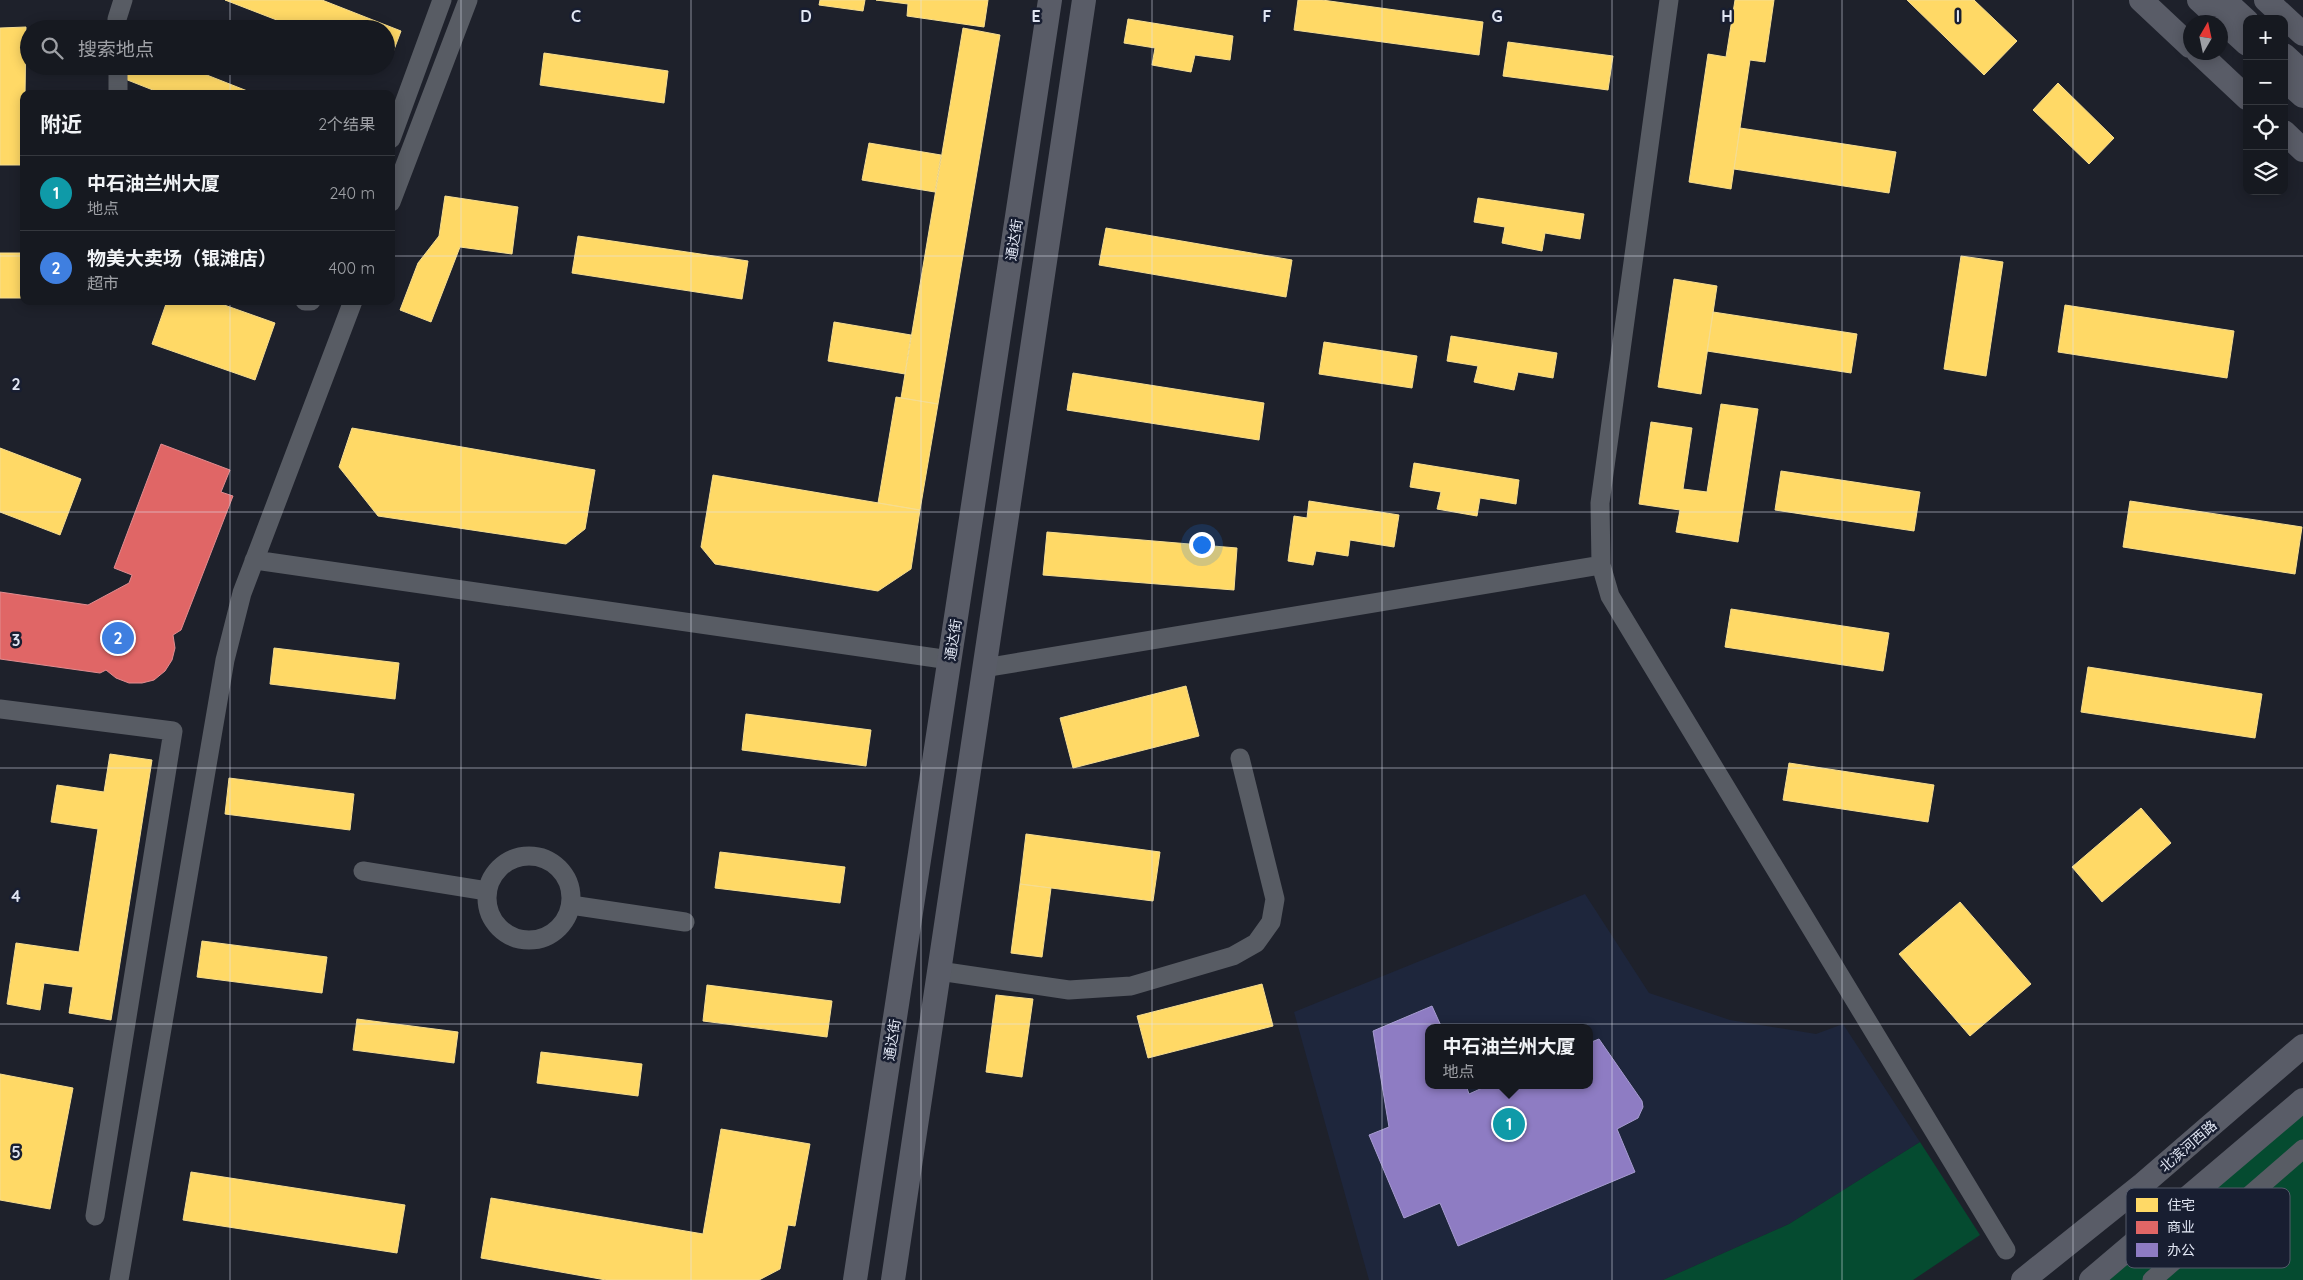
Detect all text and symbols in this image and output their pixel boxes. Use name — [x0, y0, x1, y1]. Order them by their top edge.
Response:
text: C — [571, 6, 581, 26]
text: D — [800, 6, 812, 26]
text: E — [1031, 6, 1041, 26]
text: F — [1263, 6, 1272, 26]
text: G — [1491, 6, 1503, 26]
text: H — [1721, 6, 1733, 26]
text: I — [1956, 6, 1960, 26]
north arrow — [2183, 15, 2228, 60]
map controls — [2243, 15, 2288, 195]
button: + — [2243, 15, 2288, 60]
search box — [20, 20, 395, 75]
icon: search — [38, 34, 66, 62]
text: 搜索地点 — [78, 37, 154, 61]
button: − — [2243, 60, 2288, 105]
button: locate — [2243, 105, 2288, 150]
text: 附近 — [40, 111, 82, 137]
text: 2个结果 — [318, 114, 375, 134]
button: layers — [2243, 150, 2288, 195]
text: 中石油兰州大厦 — [87, 171, 220, 195]
text: 1 — [53, 183, 59, 203]
text: 240 m — [329, 183, 375, 203]
text: 地点 — [87, 198, 119, 218]
street label: 通达街 — [1002, 218, 1026, 262]
text: 物美大卖场（银滩店） — [87, 246, 277, 270]
text: 2 — [51, 258, 61, 278]
text: 400 m — [329, 258, 375, 278]
text: 超市 — [87, 273, 119, 293]
text: 2 — [11, 374, 21, 394]
your location — [1189, 532, 1215, 558]
street label: 通达街 — [941, 618, 965, 662]
pin: 2 — [102, 619, 134, 657]
text: 3 — [12, 630, 20, 650]
text: 4 — [11, 886, 21, 906]
street label: 通达街 — [880, 1018, 904, 1062]
popup — [1425, 1024, 1593, 1089]
text: 中石油兰州大厦 — [1442, 1034, 1576, 1058]
text: 地点 — [1442, 1061, 1475, 1081]
pin: 1 — [1493, 1105, 1525, 1143]
street label: 北滨河西路 — [2156, 1116, 2220, 1176]
text: 5 — [11, 1142, 21, 1162]
legend — [2126, 1188, 2290, 1268]
text: 住宅 — [2167, 1196, 2195, 1214]
text: 商业 — [2167, 1218, 2195, 1236]
text: 办公 — [2167, 1241, 2195, 1259]

